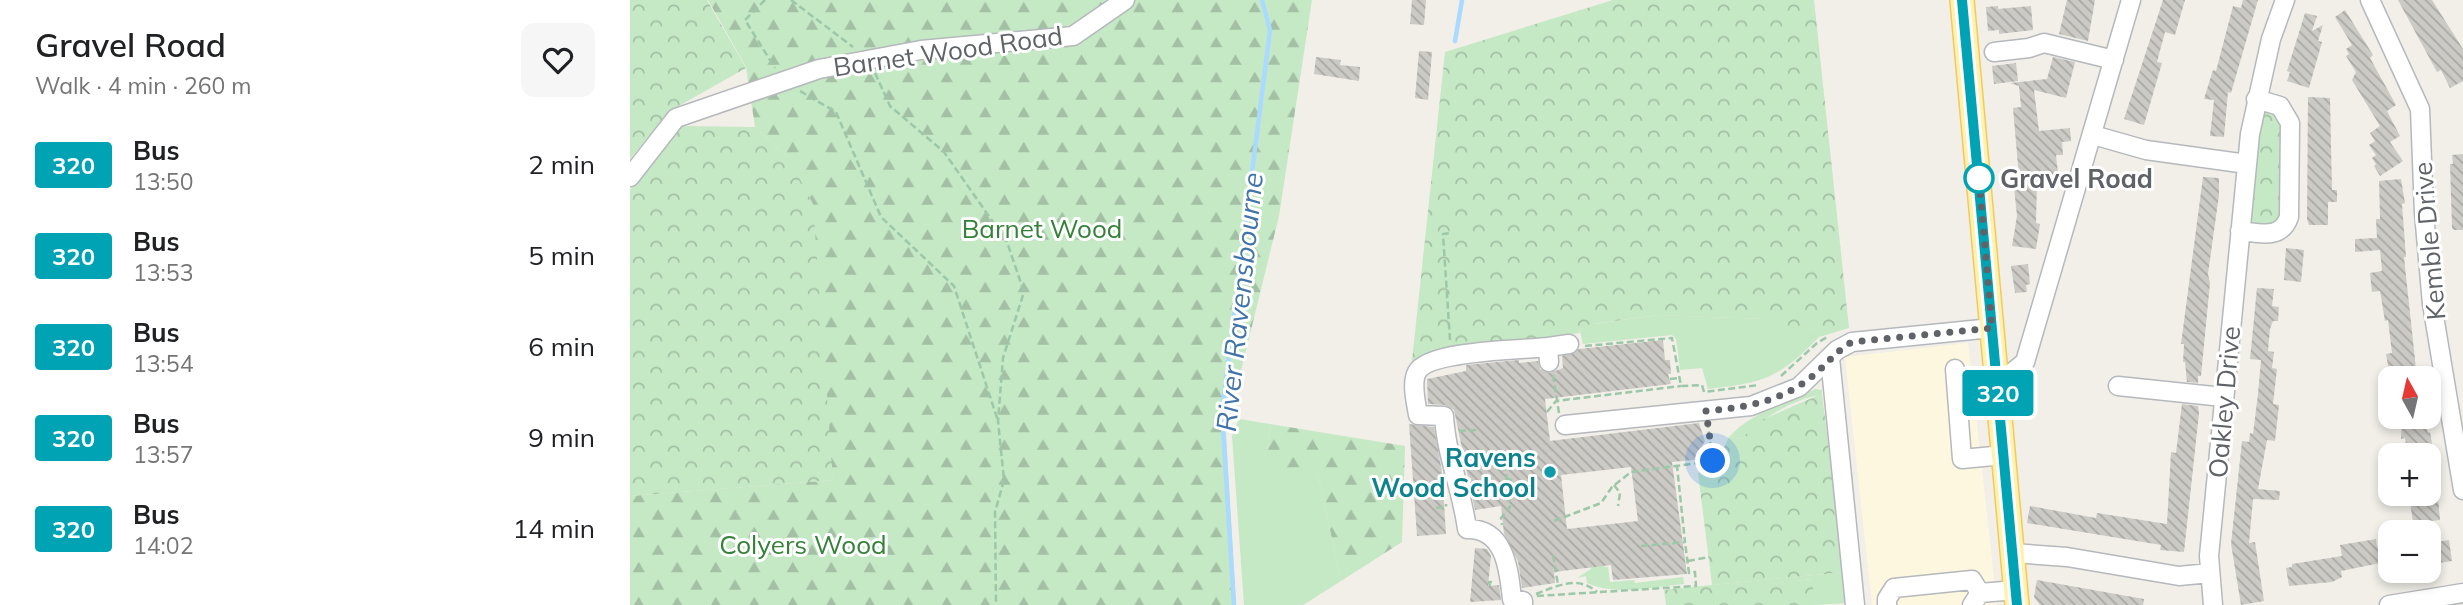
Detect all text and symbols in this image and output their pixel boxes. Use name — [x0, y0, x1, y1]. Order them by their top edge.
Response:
street label: Barnet Wood Road — [831, 19, 1065, 83]
button: heart — [521, 23, 595, 97]
text: Gravel Road — [35, 24, 226, 65]
text: Walk · 4 min · 260 m — [35, 71, 252, 100]
text: Bus — [133, 134, 179, 167]
text: 2 min — [528, 148, 595, 181]
text: 320 — [52, 150, 95, 180]
street label: Kemble Drive — [2406, 161, 2452, 321]
place label: Gravel Road — [2000, 162, 2153, 195]
marker: Gravel Road — [1964, 163, 1994, 193]
text: 13:50 — [133, 167, 193, 196]
water label: River Ravensbourne — [1208, 171, 1270, 433]
park label: Barnet Wood — [962, 212, 1122, 245]
text: Bus — [133, 225, 179, 258]
text: 5 min — [528, 239, 595, 272]
text: 320 — [52, 241, 95, 271]
text: 13:53 — [133, 258, 193, 287]
text: Bus — [133, 316, 179, 349]
street label: Oakley Drive — [2201, 325, 2247, 479]
text: 6 min — [528, 330, 595, 363]
text: 320 — [52, 332, 95, 362]
text: 13:54 — [133, 349, 193, 378]
north arrow — [2378, 366, 2441, 429]
map controls — [2378, 366, 2441, 583]
line badge: 320 — [1958, 370, 2038, 416]
text: 320 — [1976, 378, 2020, 408]
text: Bus — [133, 407, 179, 440]
text: 9 min — [528, 421, 595, 454]
text: 320 — [52, 423, 95, 453]
text: 13:57 — [133, 440, 193, 469]
place label: Ravens Wood School — [1371, 441, 1536, 504]
your location — [1695, 443, 1730, 478]
button: + — [2378, 443, 2441, 506]
marker: Ravens Wood School — [1542, 464, 1558, 480]
text: Bus — [133, 498, 179, 531]
text: 14 min — [513, 512, 595, 545]
text: 320 — [52, 514, 95, 544]
button: − — [2378, 520, 2441, 583]
park label: Colyers Wood — [719, 528, 887, 561]
text: 14:02 — [133, 531, 193, 560]

